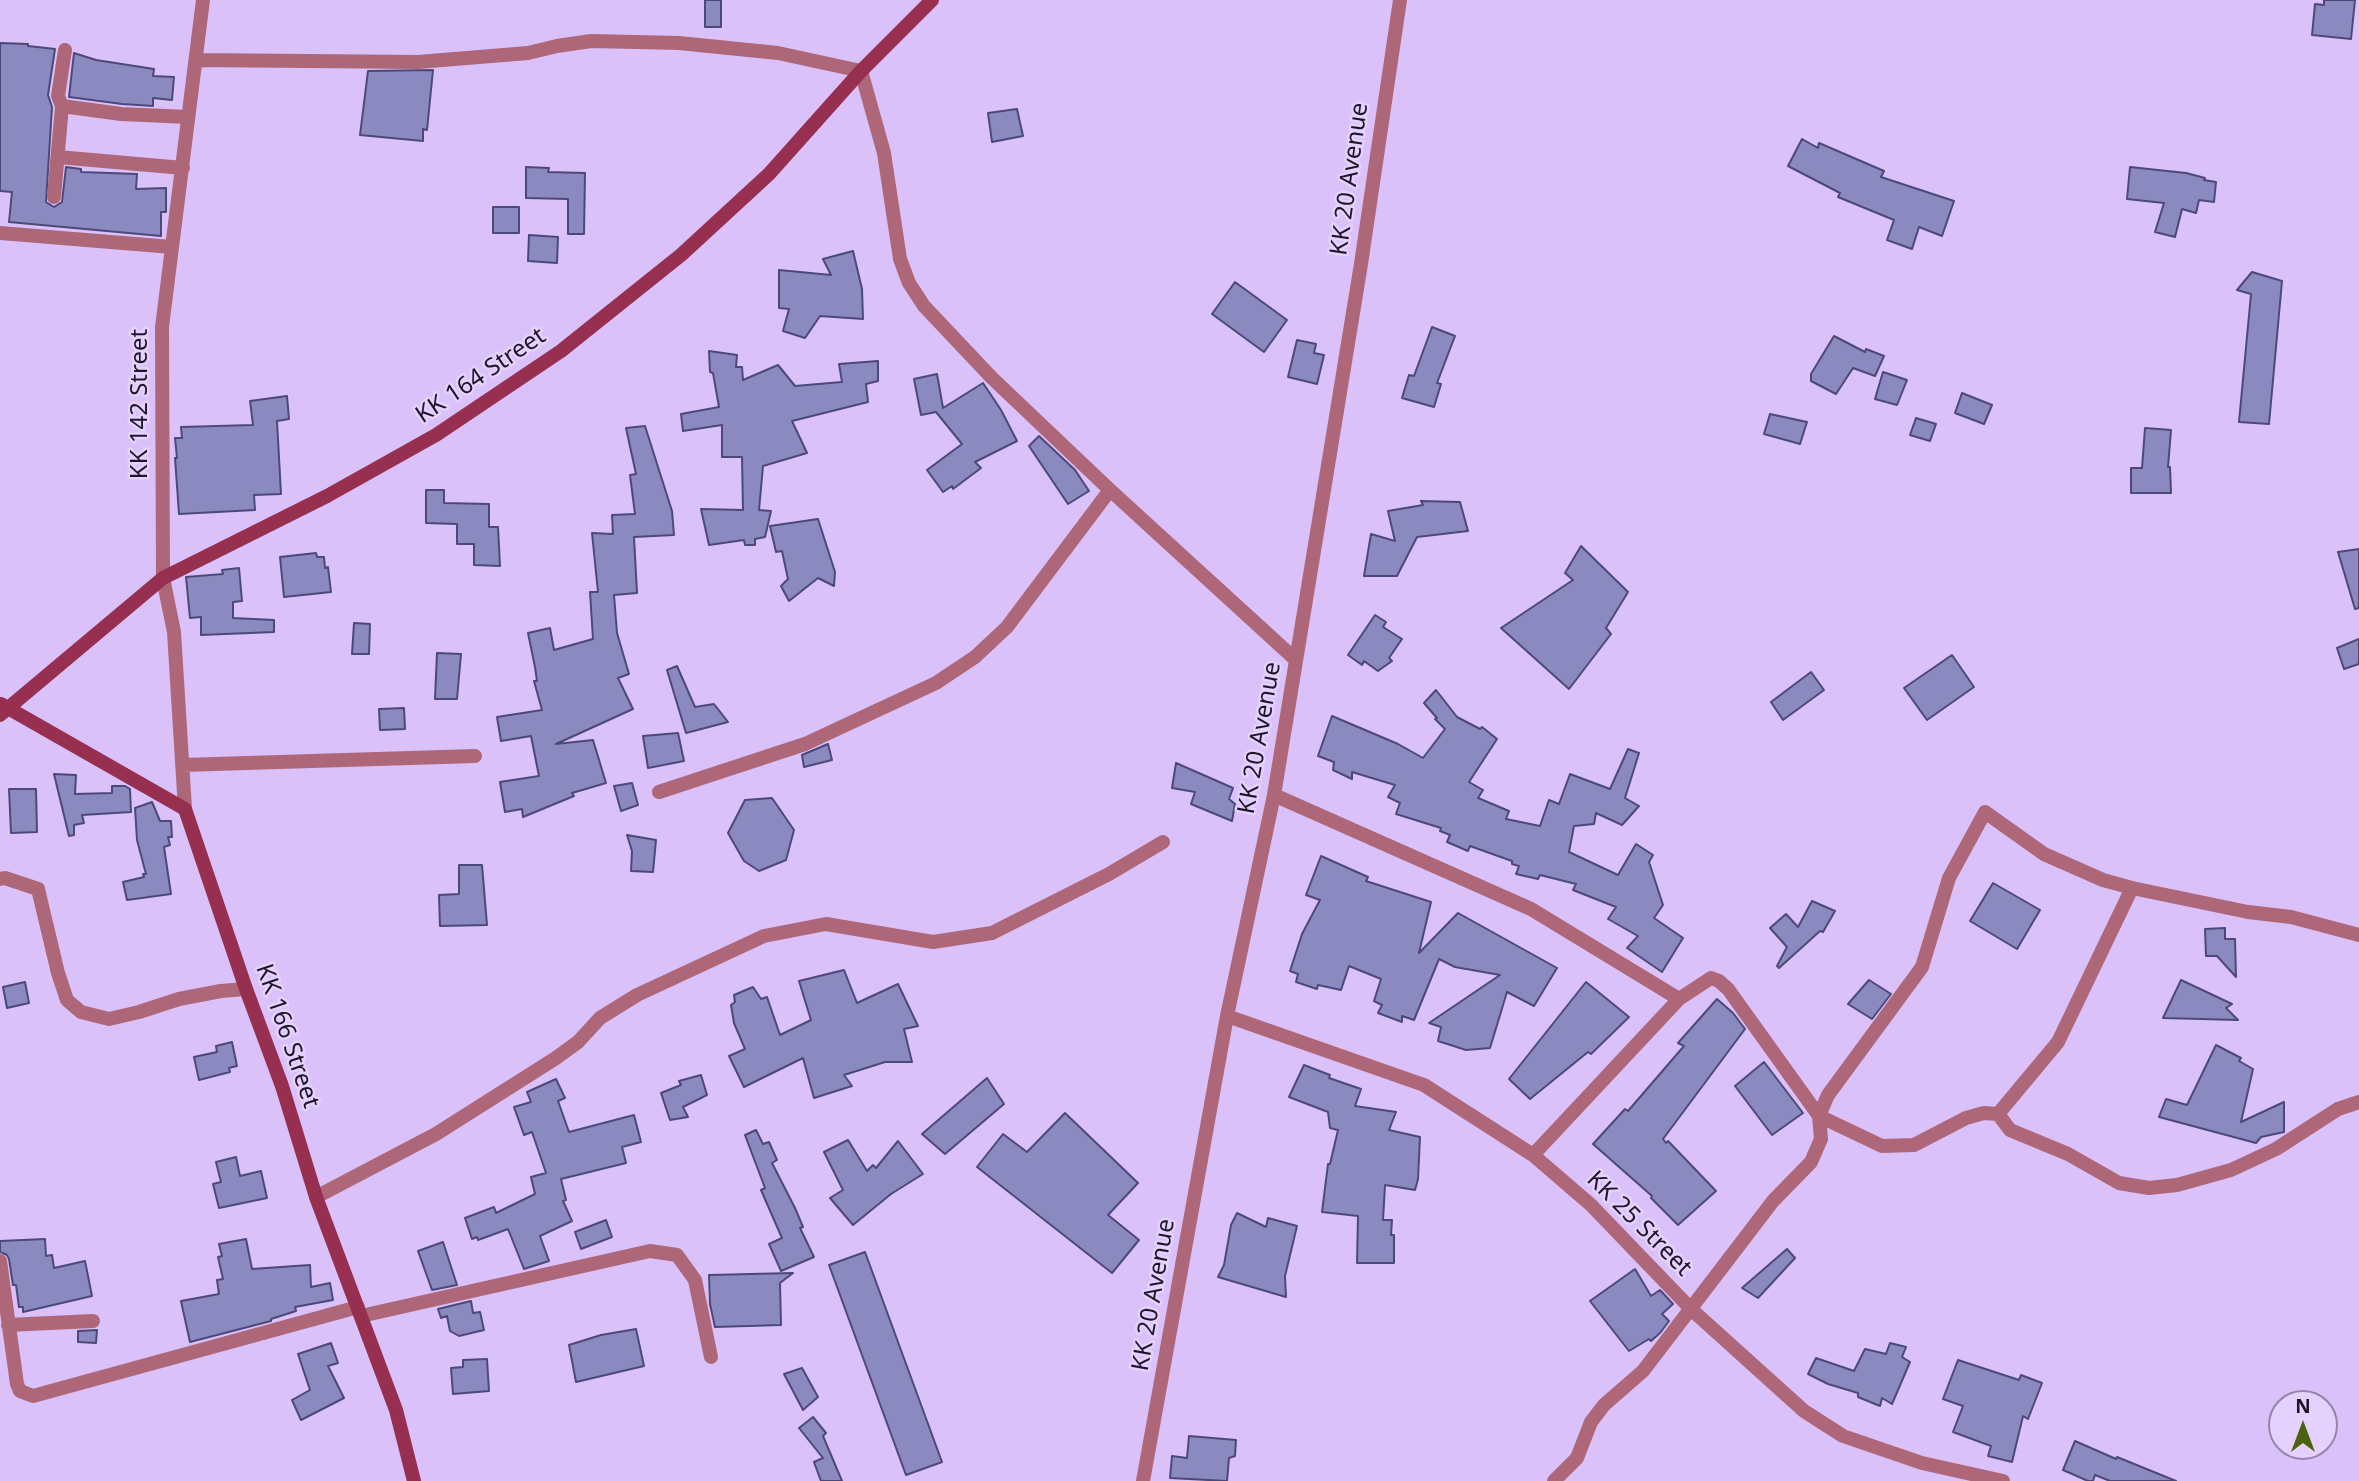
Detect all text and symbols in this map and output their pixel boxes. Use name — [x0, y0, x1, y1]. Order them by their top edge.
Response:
street label: KK 20 Avenue — [1325, 101, 1375, 257]
street label: KK 164 Street — [411, 322, 551, 430]
street label: KK 142 Street — [126, 329, 154, 479]
street label: KK 20 Avenue — [1232, 660, 1288, 816]
street label: KK 166 Street — [249, 960, 325, 1112]
street label: KK 25 Street — [1581, 1166, 1697, 1282]
street label: KK 20 Avenue — [1126, 1217, 1182, 1373]
north arrow — [2268, 1390, 2338, 1460]
text: N — [2295, 1393, 2311, 1419]

